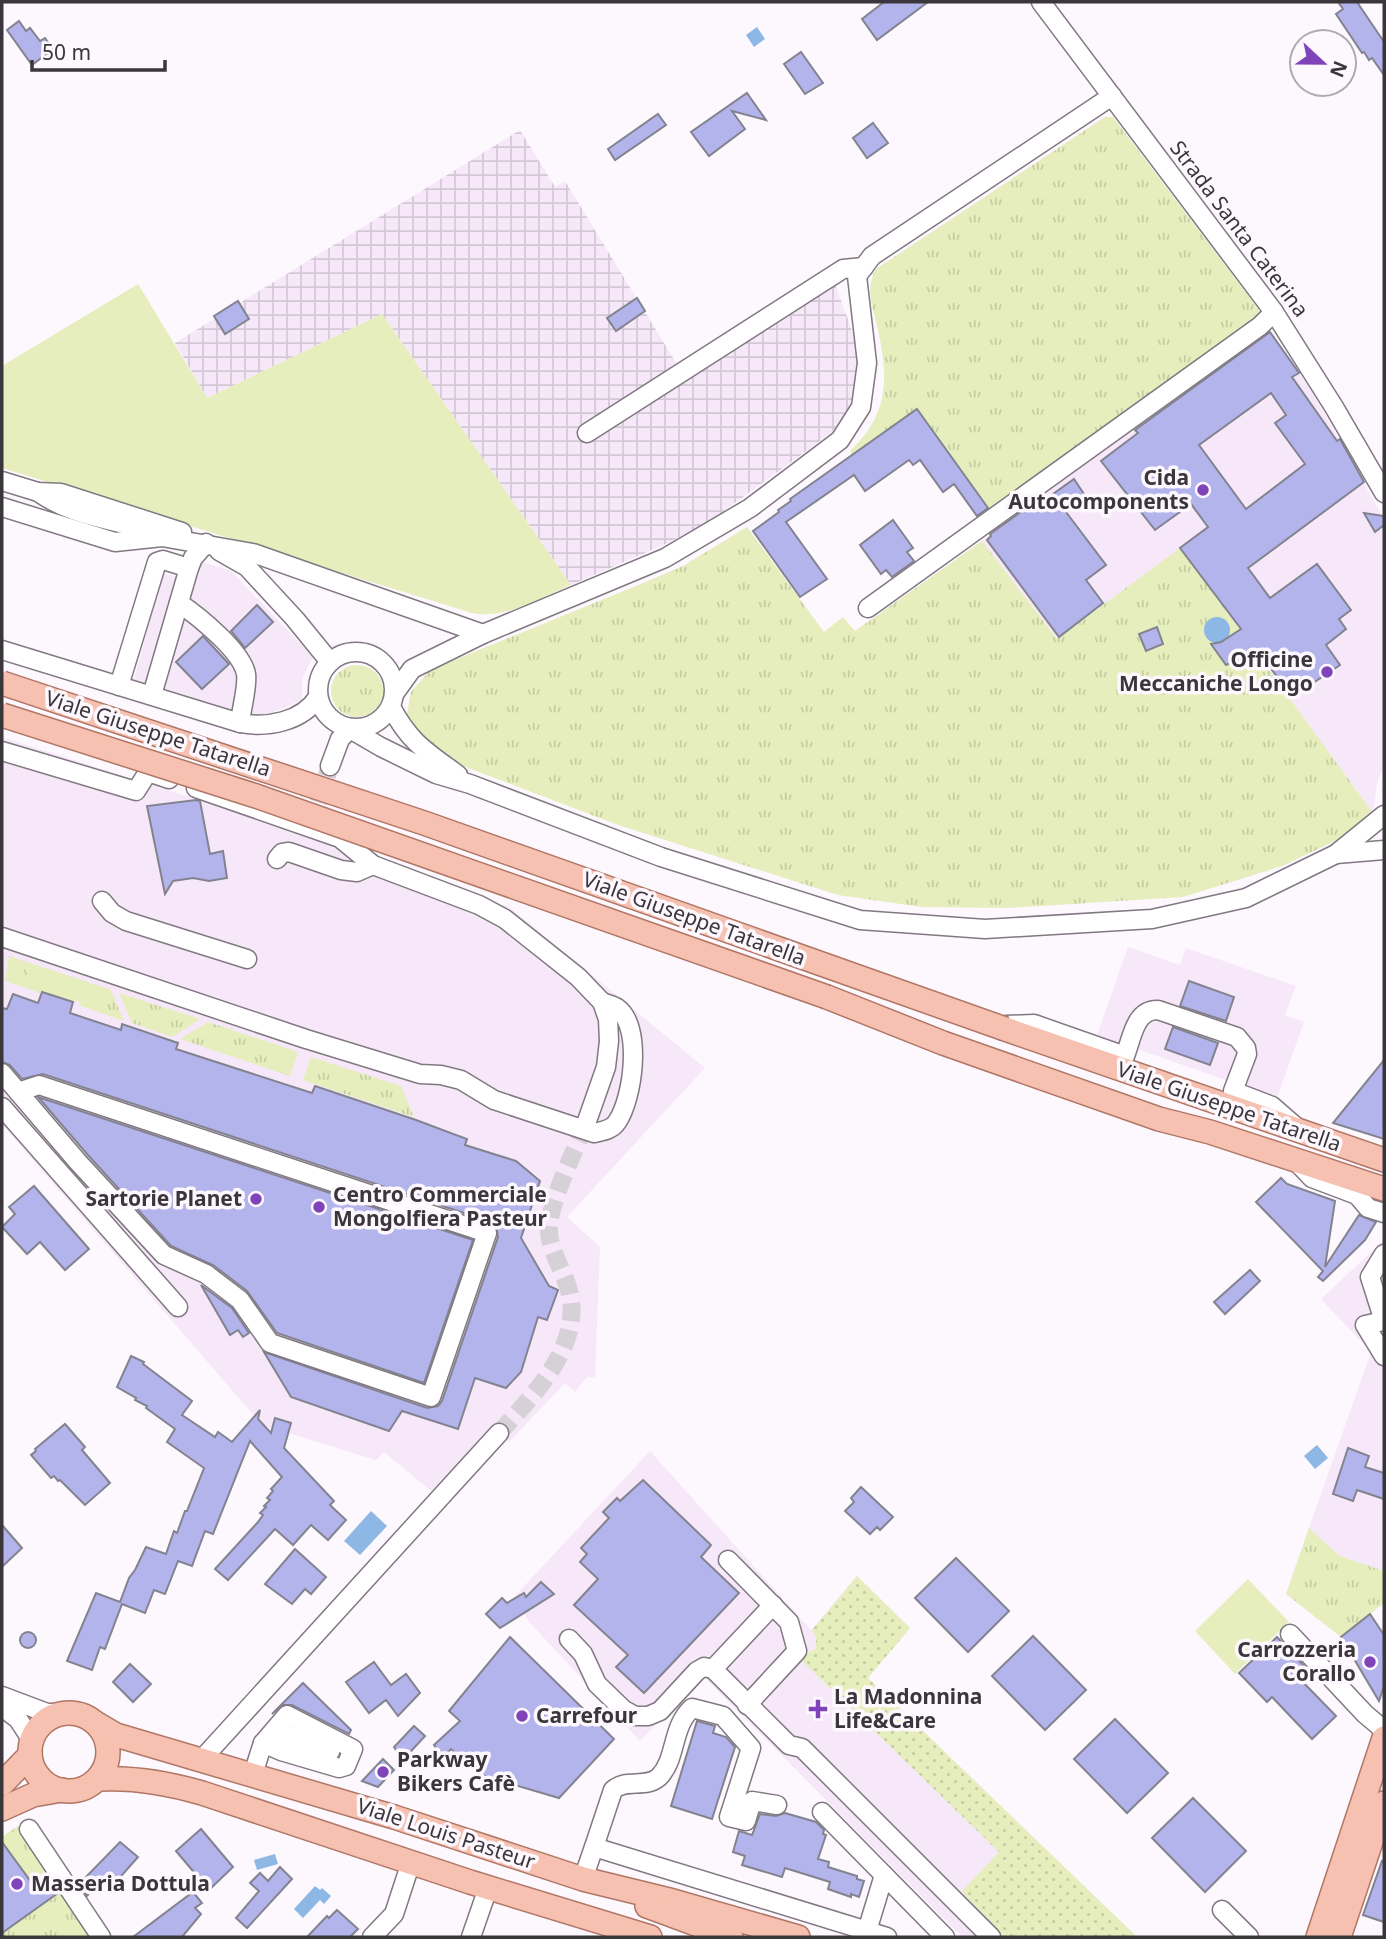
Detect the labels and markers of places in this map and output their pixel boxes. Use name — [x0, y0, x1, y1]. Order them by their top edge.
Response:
place label: Cida Autocomponents — [1008, 463, 1189, 515]
marker: Cida Autocomponents — [1195, 482, 1211, 498]
place label: Officine Meccaniche Longo — [1119, 645, 1313, 697]
marker: Officine Meccaniche Longo — [1319, 664, 1335, 680]
place label: Centro Commerciale Mongolfiera Pasteur — [333, 1180, 548, 1232]
place label: Sartorie Planet — [85, 1184, 242, 1212]
marker: Sartorie Planet — [248, 1191, 264, 1207]
marker: Centro Commerciale Mongolfiera Pasteur — [311, 1199, 327, 1215]
place label: Carrozzeria Corallo — [1237, 1635, 1356, 1687]
marker: Carrozzeria Corallo — [1362, 1654, 1378, 1670]
place label: La Madonnina Life&Care — [834, 1682, 982, 1734]
marker: La Madonnina Life&Care — [808, 1699, 828, 1719]
place label: Carrefour — [536, 1701, 638, 1729]
marker: Carrefour — [514, 1708, 530, 1724]
place label: Parkway Bikers Cafè — [397, 1745, 515, 1797]
marker: Parkway Bikers Cafè — [375, 1764, 391, 1780]
place label: Masseria Dottula — [31, 1869, 210, 1897]
marker: Masseria Dottula — [9, 1876, 25, 1892]

